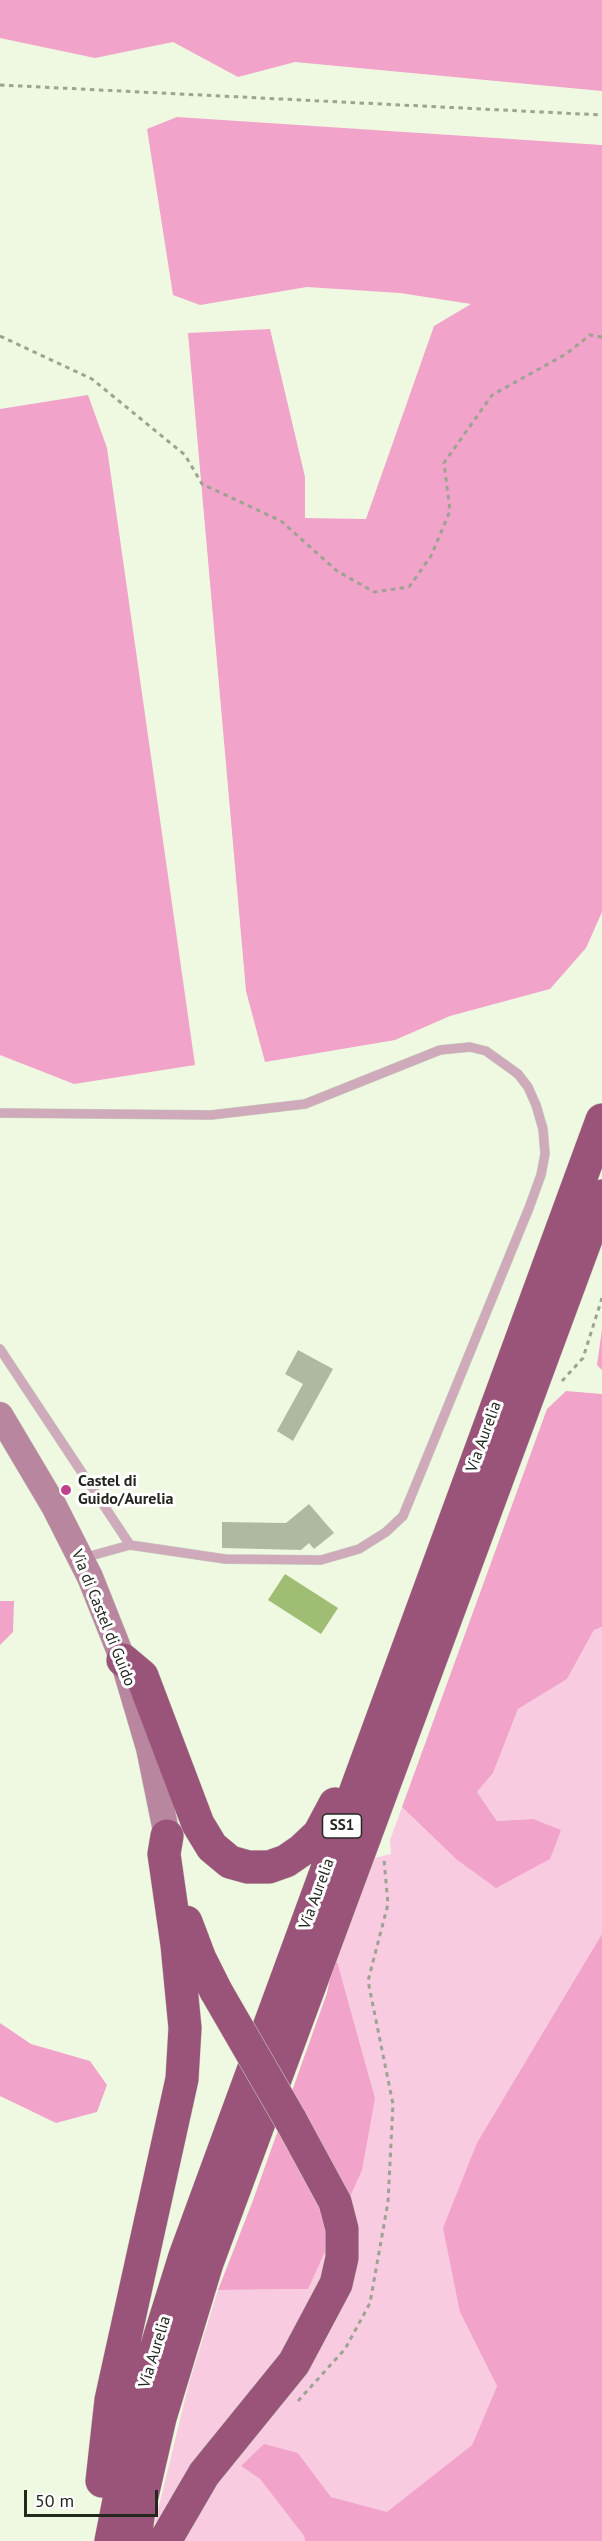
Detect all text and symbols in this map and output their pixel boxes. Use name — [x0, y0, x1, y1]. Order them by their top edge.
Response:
street label: Via Aurelia — [462, 1399, 506, 1475]
place label: Castel di Guido/Aurelia — [78, 1471, 173, 1509]
marker: Castel di Guido/Aurelia — [59, 1483, 73, 1497]
street label: Via di Castel di Guido — [67, 1547, 139, 1689]
road number: SS1 — [322, 1814, 362, 1838]
street label: Via Aurelia — [295, 1856, 339, 1932]
street label: Via Aurelia — [135, 2314, 175, 2390]
scale bar — [27, 2478, 160, 2516]
text: 50 m — [35, 2489, 74, 2512]

